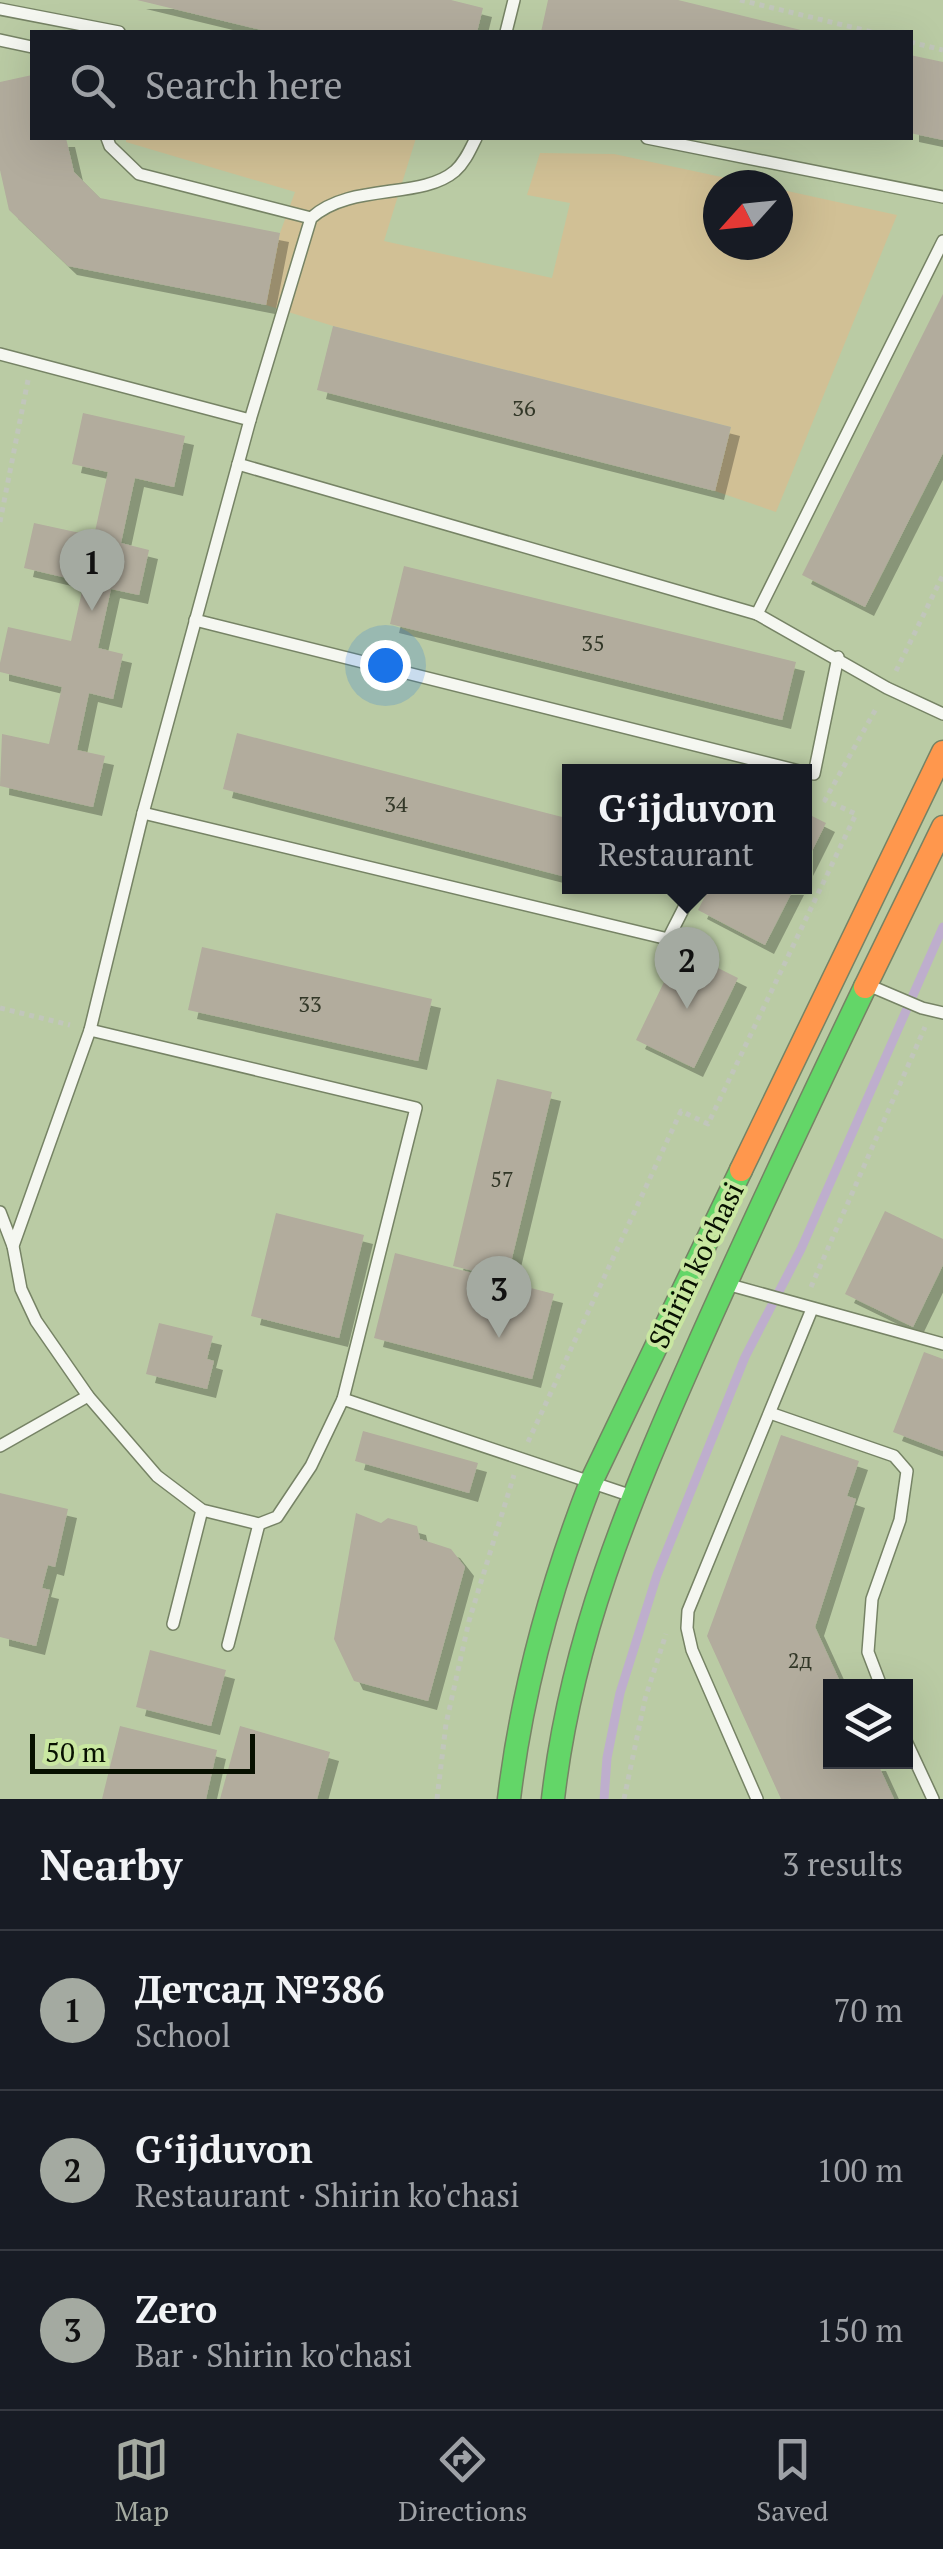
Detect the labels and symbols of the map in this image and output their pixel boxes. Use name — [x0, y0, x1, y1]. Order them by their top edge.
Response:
north arrow — [703, 170, 793, 260]
house number: 36 — [512, 393, 536, 422]
pin: 1 — [59, 528, 124, 611]
house number: 35 — [581, 628, 605, 657]
your location — [360, 640, 411, 691]
house number: 34 — [384, 789, 408, 818]
pin: 2 — [654, 926, 720, 1009]
house number: 33 — [298, 989, 322, 1018]
house number: 57 — [490, 1164, 514, 1193]
street label: Shirin ko'chasi — [639, 1176, 752, 1354]
pin: 3 — [466, 1256, 532, 1338]
house number: 2д — [788, 1645, 812, 1674]
scale bar — [30, 1729, 255, 1774]

